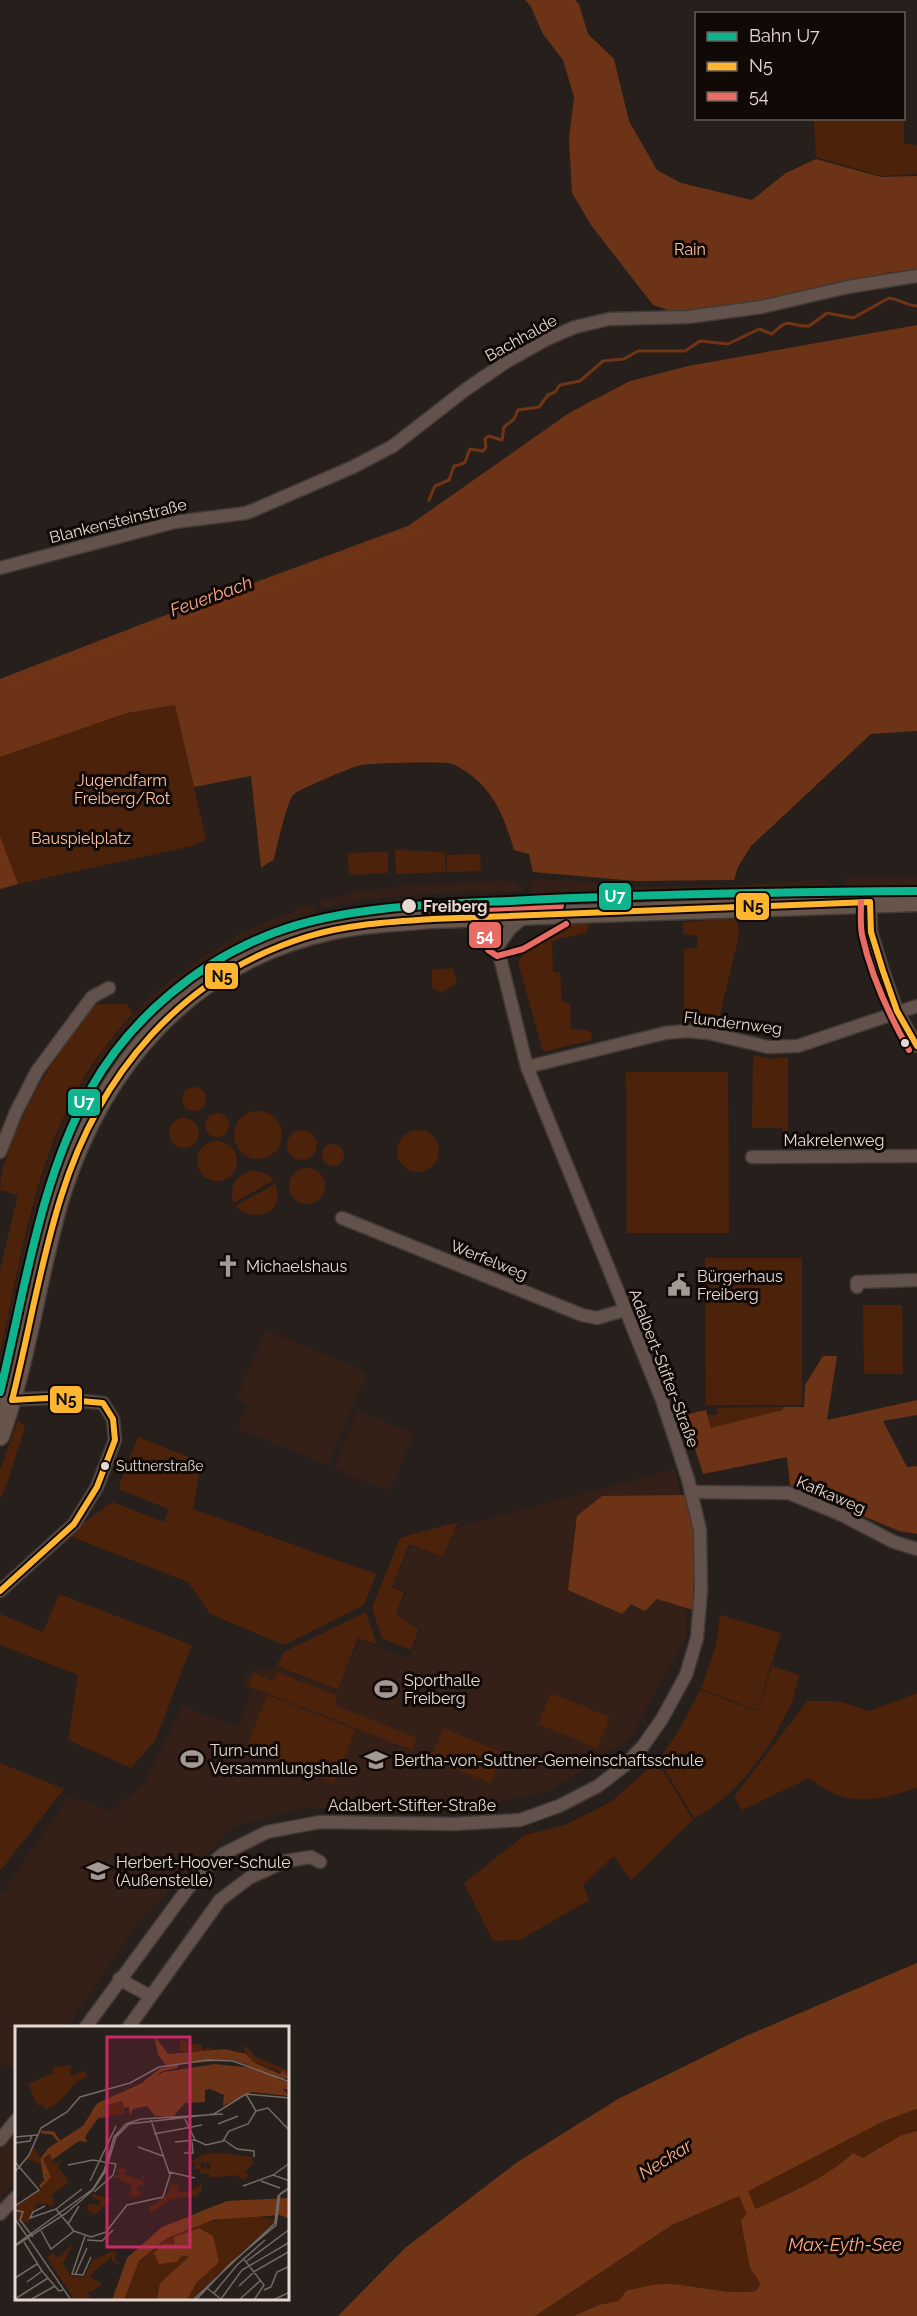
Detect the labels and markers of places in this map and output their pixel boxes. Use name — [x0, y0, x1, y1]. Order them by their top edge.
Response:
marker: Freiberg — [400, 897, 418, 915]
place label: Freiberg — [423, 897, 488, 916]
unlabelled marker — [899, 1037, 911, 1049]
church icon: Michaelshaus — [215, 1253, 241, 1279]
place label: Michaelshaus — [246, 1257, 347, 1276]
place label: Bürgerhaus Freiberg — [697, 1267, 783, 1304]
public building icon: Bürgerhaus Freiberg — [666, 1272, 692, 1298]
place label: Suttnerstraße — [116, 1458, 203, 1474]
marker: Suttnerstraße — [99, 1460, 111, 1472]
place label: Sporthalle Freiberg — [404, 1671, 480, 1708]
sports icon: Sporthalle Freiberg — [373, 1676, 399, 1702]
place label: Turn-und Versammlungshalle — [210, 1741, 358, 1778]
sports icon: Turn-und Versammlungshalle — [179, 1746, 205, 1772]
school or university icon: Bertha-von-Suttner-Gemeinschaftsschule — [363, 1747, 389, 1773]
place label: Bertha-von-Suttner-Gemeinschaftsschule — [394, 1751, 704, 1770]
place label: Herbert-Hoover-Schule (Außenstelle) — [116, 1853, 291, 1890]
school or university icon: Herbert-Hoover-Schule (Außenstelle) — [85, 1858, 111, 1884]

